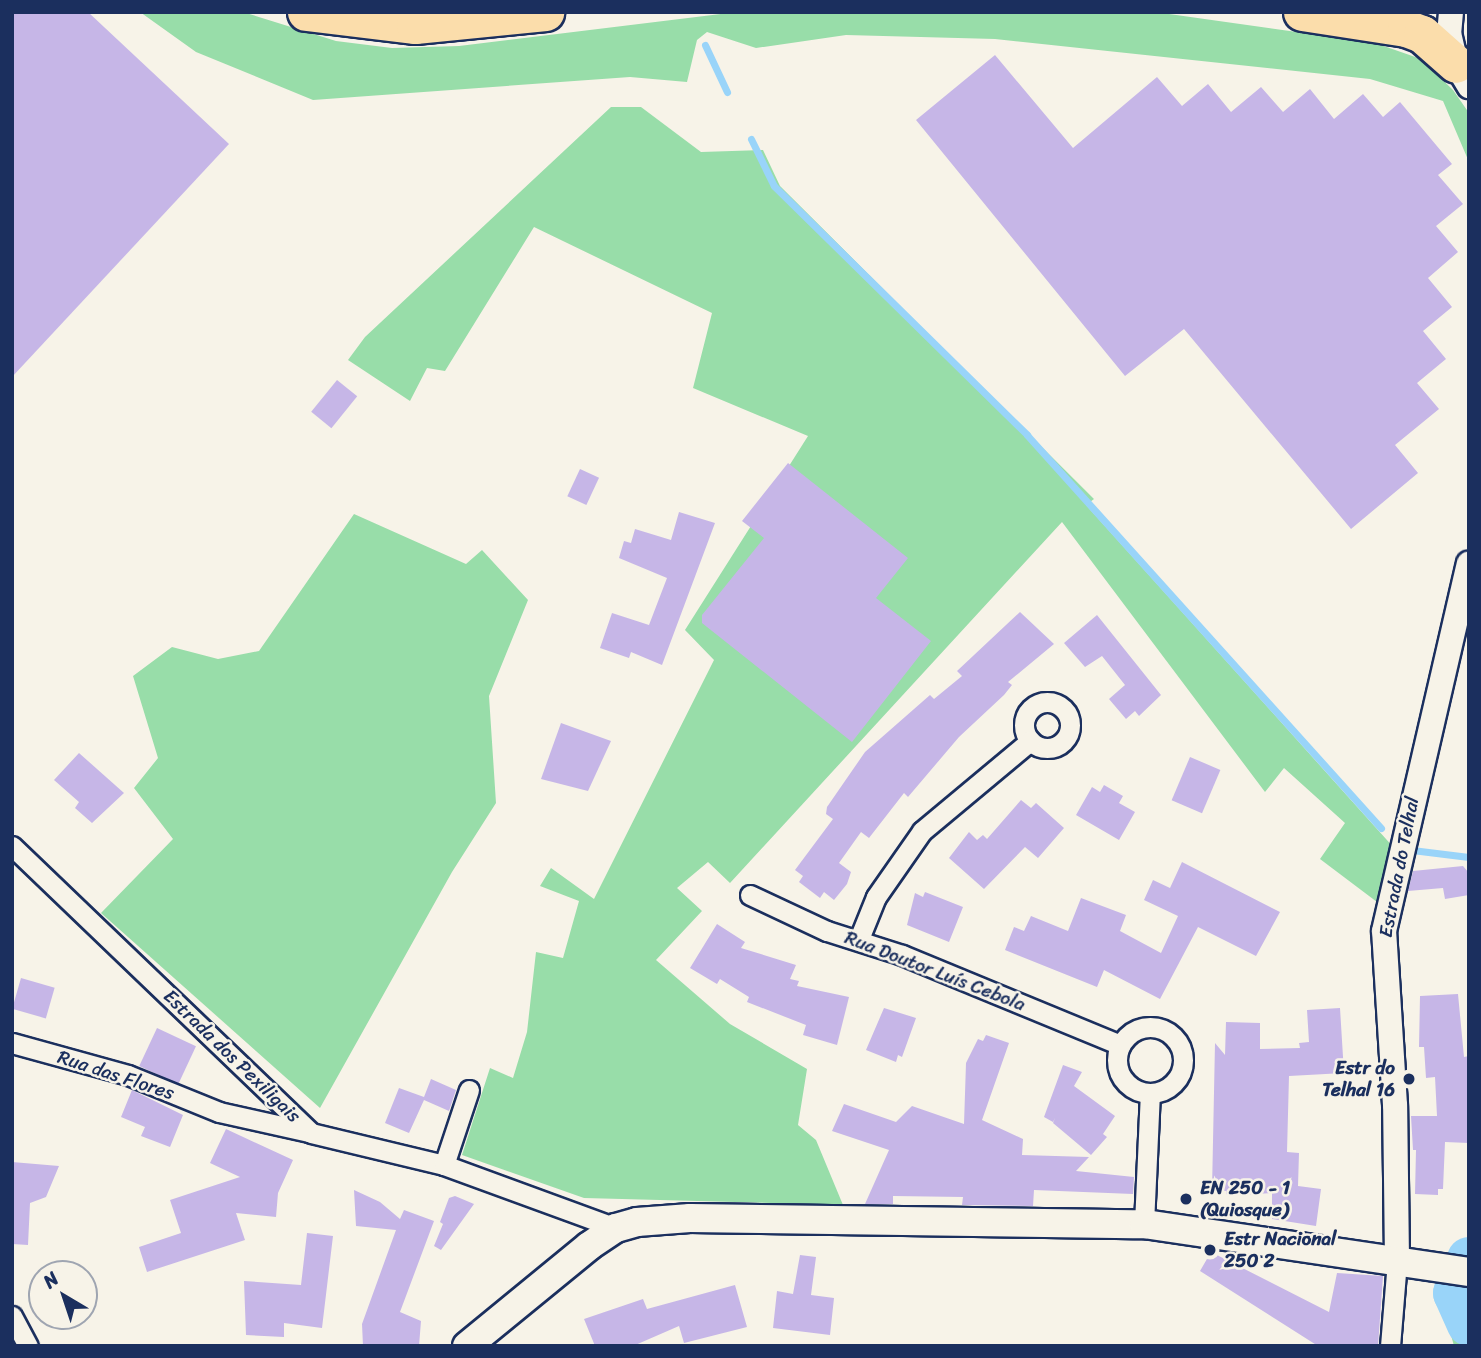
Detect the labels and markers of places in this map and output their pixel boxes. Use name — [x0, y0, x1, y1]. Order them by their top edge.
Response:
place label: Estr do Telhal 16 — [1322, 1057, 1395, 1101]
marker: Estr do Telhal 16 — [1401, 1071, 1417, 1087]
place label: EN 250 - 1 (Quiosque) — [1200, 1177, 1290, 1221]
marker: EN 250 - 1 (Quiosque) — [1178, 1191, 1194, 1207]
place label: Estr Nacional 250 2 — [1224, 1228, 1336, 1272]
marker: Estr Nacional 250 2 — [1202, 1242, 1218, 1258]

